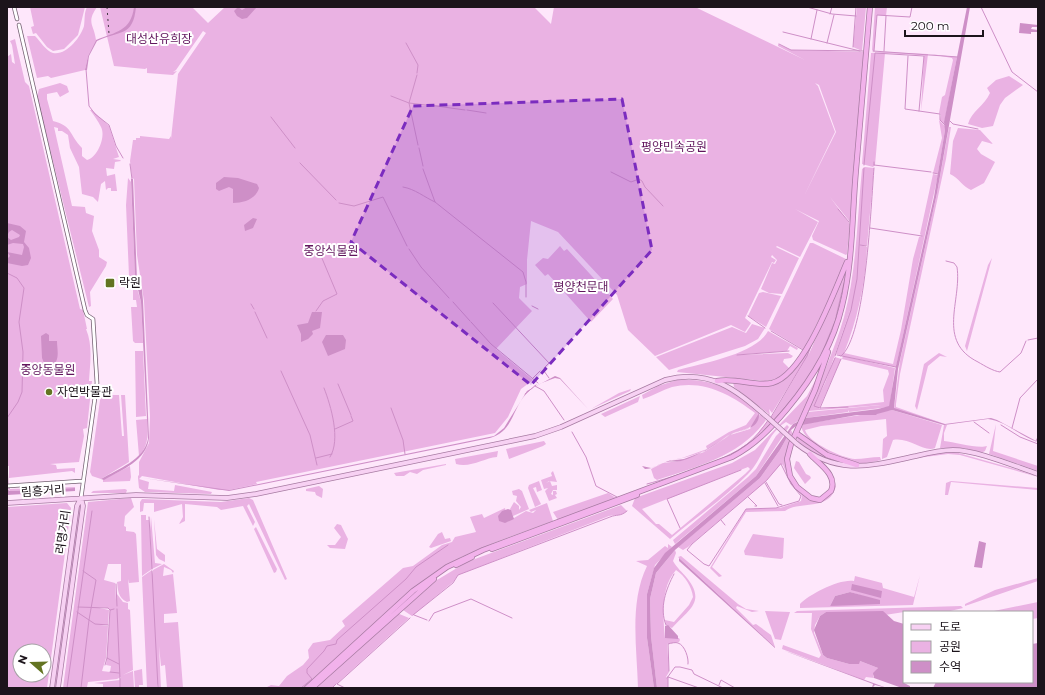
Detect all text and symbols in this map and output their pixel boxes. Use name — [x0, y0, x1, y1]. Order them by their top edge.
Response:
scale bar — [905, 12, 983, 38]
text: 200 m — [911, 18, 950, 33]
park label: 대성산유희장 — [126, 31, 192, 46]
park label: 평양민속공원 — [641, 139, 707, 154]
park label: 중앙식물원 — [303, 243, 359, 258]
place label: 락원 — [119, 275, 141, 290]
marker: 락원 — [104, 277, 116, 289]
park label: 평양천문대 — [553, 279, 609, 294]
park label: 중앙동물원 — [20, 362, 76, 377]
place label: 자연박물관 — [57, 384, 112, 399]
marker: 자연박물관 — [44, 387, 54, 397]
street label: 림흥거리 — [20, 481, 66, 500]
street label: 려명거리 — [52, 509, 73, 555]
legend — [903, 611, 1033, 683]
text: 도로 — [939, 619, 961, 634]
text: 공원 — [939, 639, 961, 654]
north arrow — [12, 643, 52, 683]
text: N — [15, 653, 31, 666]
text: 수역 — [939, 659, 961, 674]

